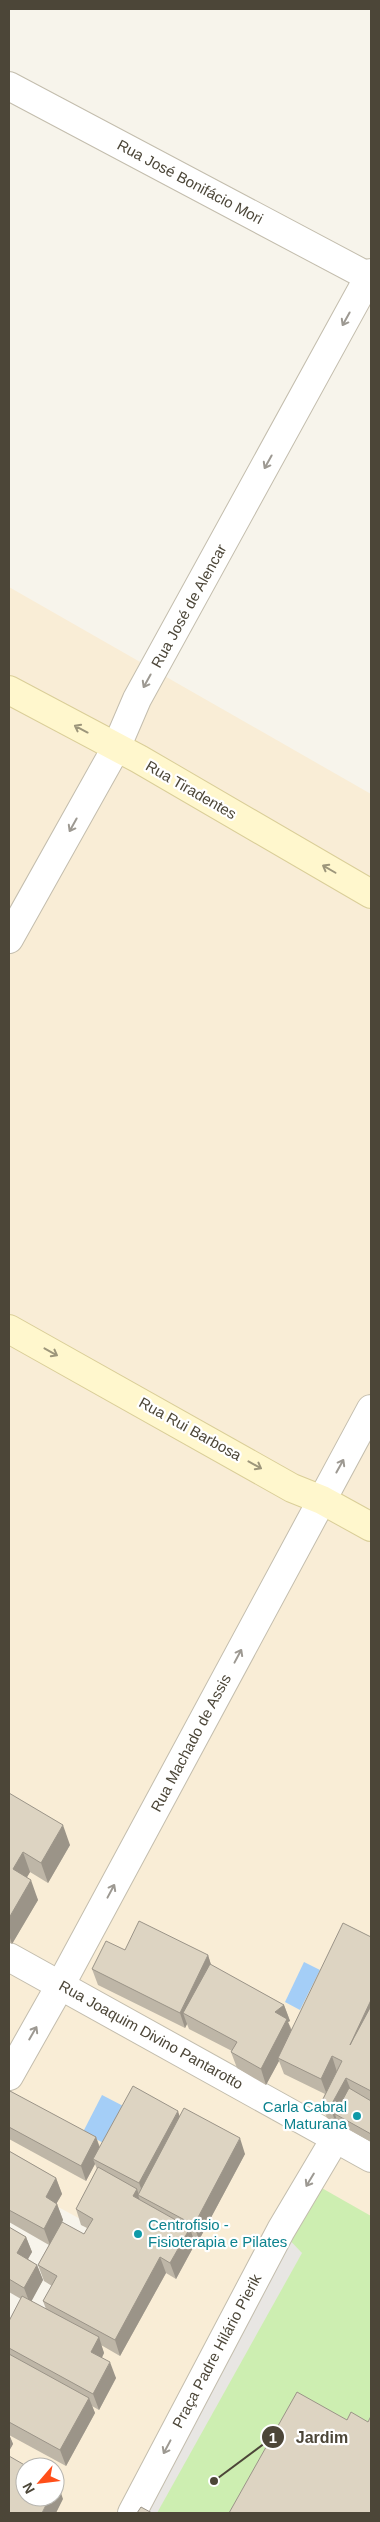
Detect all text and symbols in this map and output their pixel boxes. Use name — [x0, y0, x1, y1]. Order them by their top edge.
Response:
street label: Rua José Bonifácio Mori — [114, 136, 266, 227]
one-way arrow — [341, 312, 351, 327]
one-way arrow — [262, 454, 272, 468]
street label: Rua José de Alencar — [148, 541, 230, 670]
one-way arrow — [142, 673, 151, 688]
one-way arrow — [74, 724, 89, 733]
street label: Rua Tiradentes — [143, 757, 240, 822]
one-way arrow — [67, 817, 77, 832]
one-way arrow — [322, 864, 337, 874]
one-way arrow — [44, 1348, 58, 1358]
street label: Rua Rui Barbosa — [136, 1393, 245, 1464]
one-way arrow — [335, 1459, 345, 1474]
one-way arrow — [247, 1460, 262, 1470]
one-way arrow — [233, 1648, 243, 1663]
street label: Rua Machado de Assis — [147, 1671, 234, 1814]
one-way arrow — [107, 1884, 116, 1899]
street label: Rua Joaquim Divino Pantarotto — [56, 1977, 246, 2092]
one-way arrow — [28, 2026, 38, 2041]
place label: Carla Cabral Maturana — [263, 2098, 348, 2132]
marker: Carla Cabral Maturana — [351, 2110, 363, 2122]
one-way arrow — [305, 2173, 315, 2187]
place label: Centrofisio - Fisioterapia e Pilates — [148, 2216, 287, 2250]
marker: Centrofisio - Fisioterapia e Pilates — [132, 2228, 144, 2240]
street label: Praça Padre Hilário Pierik — [169, 2271, 265, 2431]
callout: Jardim — [261, 2422, 358, 2453]
text: 1 — [269, 2429, 277, 2446]
text: Jardim — [296, 2429, 348, 2446]
one-way arrow — [162, 2439, 171, 2454]
north arrow — [15, 2457, 65, 2507]
text: N — [19, 2480, 38, 2496]

